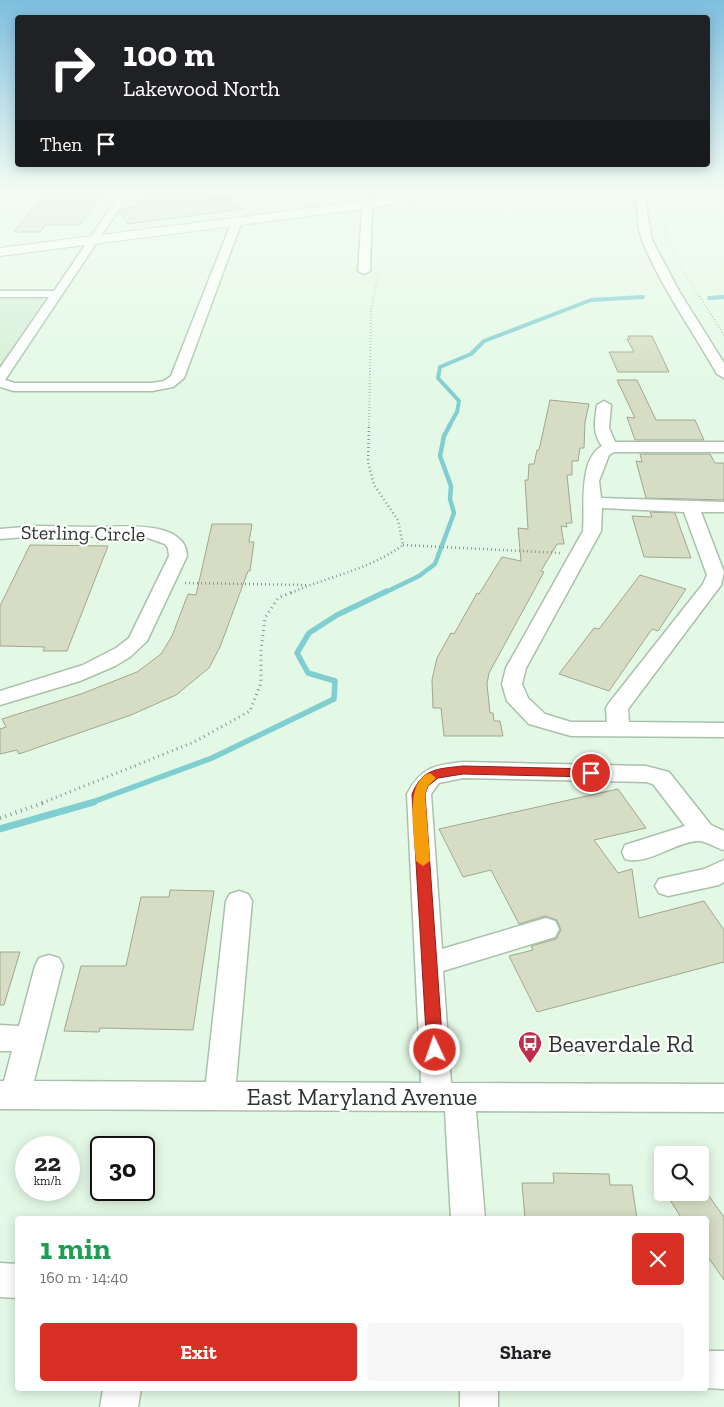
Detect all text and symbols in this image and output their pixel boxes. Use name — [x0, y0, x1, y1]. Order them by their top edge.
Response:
text: 100 m — [123, 33, 215, 75]
icon: right — [40, 35, 105, 100]
text: Lakewood North — [123, 75, 280, 102]
icon: arrive — [92, 130, 120, 158]
text: Then — [40, 133, 82, 156]
street label: Sterling Circle — [21, 520, 145, 546]
pin — [570, 752, 612, 794]
icon: arrive — [577, 759, 605, 787]
position arrow — [408, 1023, 460, 1075]
place label: Beaverdale Rd — [548, 1029, 694, 1058]
bus stop icon: Beaverdale Rd — [517, 1030, 543, 1064]
street label: East Maryland Avenue — [247, 1082, 477, 1111]
speed limit sign: 30 — [90, 1136, 155, 1201]
map controls — [654, 1146, 709, 1201]
button: search — [654, 1146, 709, 1201]
text: 22 — [34, 1147, 61, 1177]
text: km/h — [34, 1174, 61, 1188]
text: 1 min — [40, 1231, 111, 1267]
button: close — [632, 1233, 684, 1285]
text: 160 m · 14:40 — [40, 1268, 128, 1287]
button: Exit — [40, 1323, 357, 1381]
button: Share — [367, 1323, 684, 1381]

